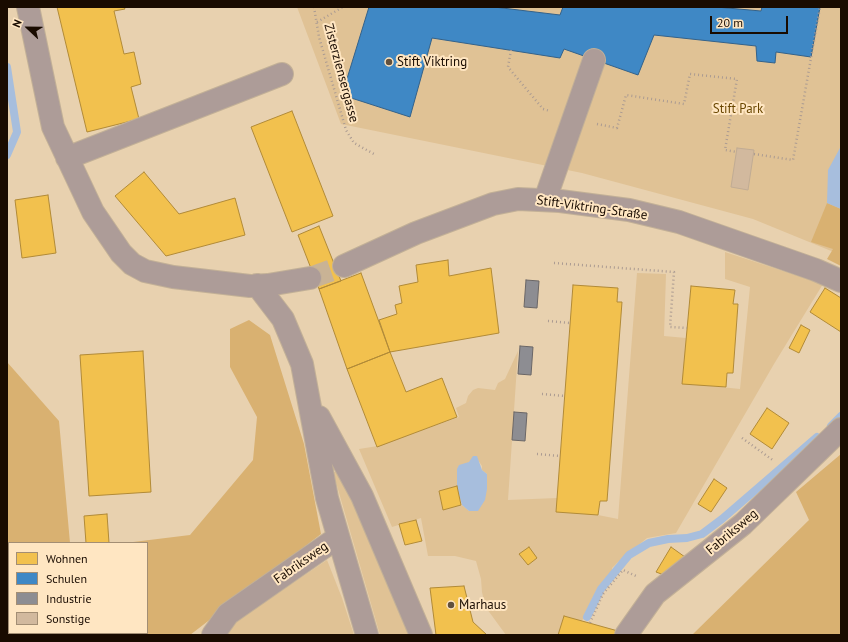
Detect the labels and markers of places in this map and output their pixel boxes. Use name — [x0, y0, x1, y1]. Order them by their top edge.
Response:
place label: Stift Viktring — [397, 54, 467, 70]
marker: Stift Viktring — [384, 57, 394, 67]
place label: Marhaus — [459, 597, 506, 613]
marker: Marhaus — [446, 600, 456, 610]

